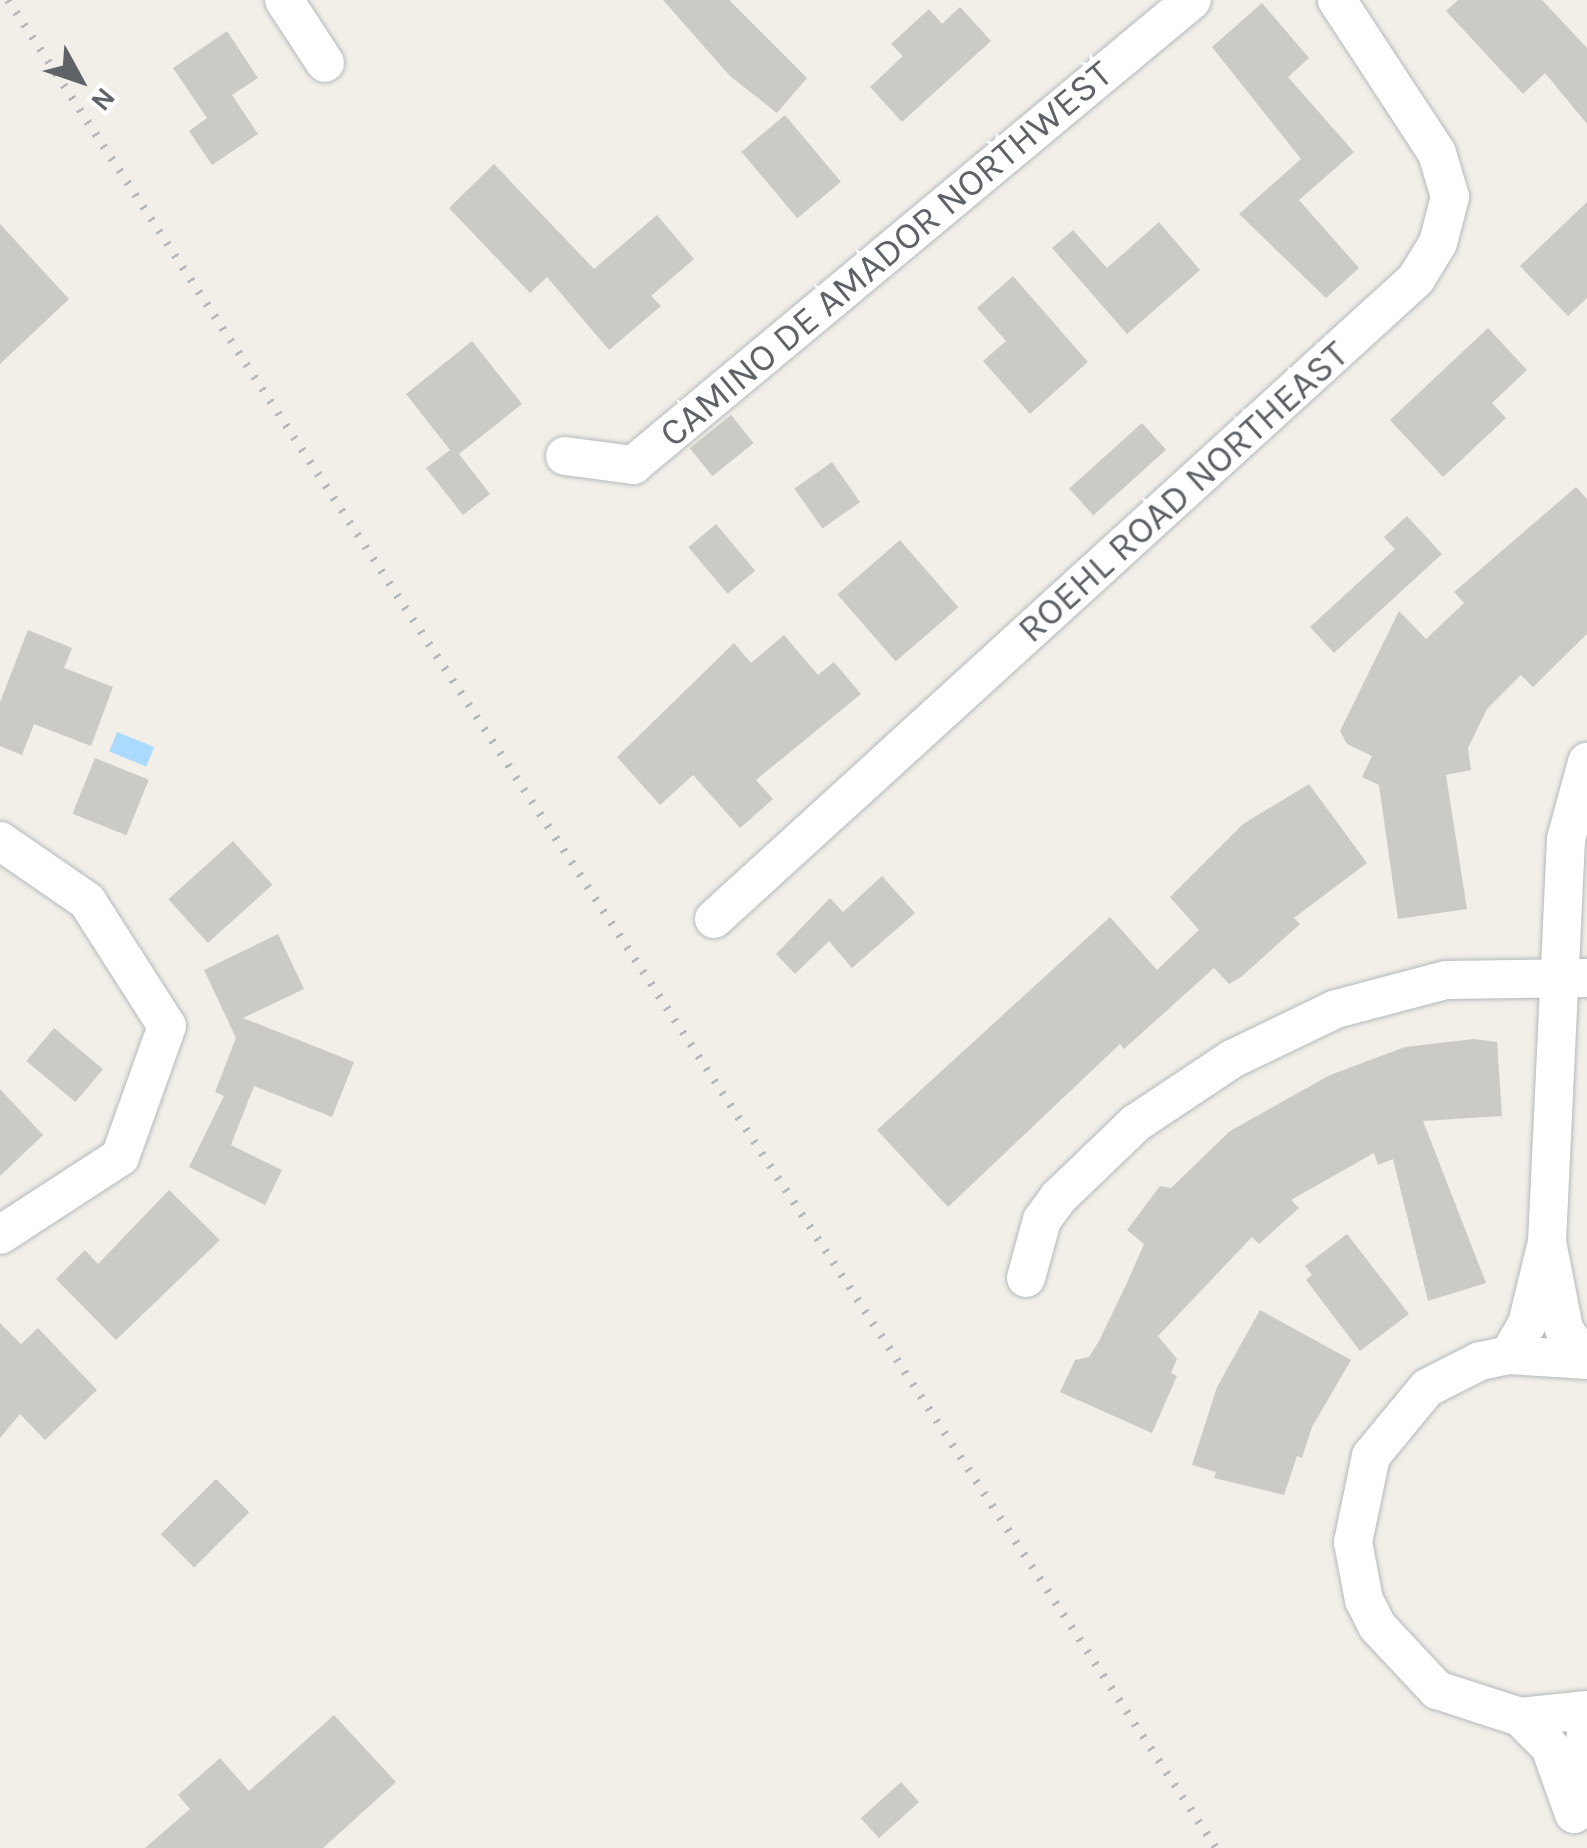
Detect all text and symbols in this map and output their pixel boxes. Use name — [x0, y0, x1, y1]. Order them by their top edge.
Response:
north arrow — [30, 30, 130, 130]
street label: CAMINO DE AMADOR NORTHWEST — [651, 51, 1121, 457]
text: N — [84, 81, 122, 118]
street label: ROEHL ROAD NORTHEAST — [1009, 332, 1357, 652]

